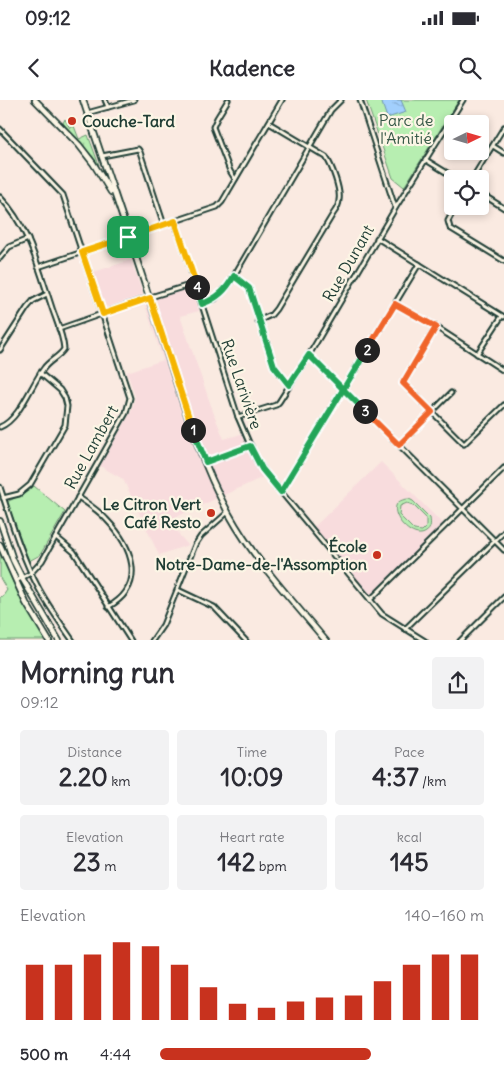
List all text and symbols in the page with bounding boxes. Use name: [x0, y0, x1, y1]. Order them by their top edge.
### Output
text: 09:12: [25, 6, 71, 30]
icon: back: [20, 54, 48, 82]
text: Kadence: [209, 54, 295, 82]
icon: search: [456, 54, 484, 82]
park label: Parc de l'Amitié: [379, 110, 433, 148]
place label: Couche-Tard: [82, 111, 175, 131]
marker: Couche-Tard: [66, 115, 78, 127]
north arrow: [444, 115, 489, 160]
map controls: [444, 115, 489, 215]
button: locate: [444, 170, 489, 215]
pin: [107, 216, 149, 258]
street label: Rue Dunant: [318, 221, 378, 305]
icon: arrive: [114, 223, 142, 251]
pin: 4: [184, 274, 210, 300]
text: 4: [193, 278, 202, 296]
street label: Rue Larivière: [217, 336, 267, 432]
pin: 2: [354, 338, 380, 362]
text: 2: [364, 341, 371, 359]
pin: 3: [352, 398, 378, 424]
street label: Rue Lambert: [60, 401, 123, 492]
text: 3: [362, 402, 369, 420]
pin: 1: [180, 418, 206, 442]
text: 1: [191, 421, 196, 439]
place label: Le Citron Vert Café Resto: [102, 494, 202, 532]
marker: Le Citron Vert Café Resto: [205, 507, 217, 519]
place label: École Notre-Dame-de-l'Assomption: [155, 536, 367, 575]
marker: École Notre-Dame-de-l'Assomption: [371, 549, 383, 561]
text: Morning run: [20, 655, 175, 691]
button: share: [432, 657, 484, 709]
text: 09:12: [20, 692, 58, 712]
text: Distance: [67, 743, 122, 761]
text: Time: [237, 743, 267, 761]
text: Pace: [394, 743, 425, 761]
text: 2.20: [59, 761, 108, 793]
text: 10:09: [221, 761, 283, 793]
text: 4:37: [372, 761, 419, 793]
text: km: [108, 772, 131, 790]
text: /km: [419, 772, 447, 790]
text: Elevation: [66, 828, 123, 846]
text: Heart rate: [220, 828, 284, 846]
text: kcal: [397, 828, 422, 846]
text: 23: [73, 846, 101, 878]
text: 142: [217, 846, 255, 878]
text: 145: [390, 846, 429, 878]
text: m: [101, 857, 116, 875]
text: bpm: [255, 857, 287, 875]
text: Elevation: [20, 905, 86, 925]
text: 140–160 m: [405, 905, 484, 925]
text: 500 m: [20, 1044, 68, 1064]
text: 4:44: [100, 1044, 131, 1064]

